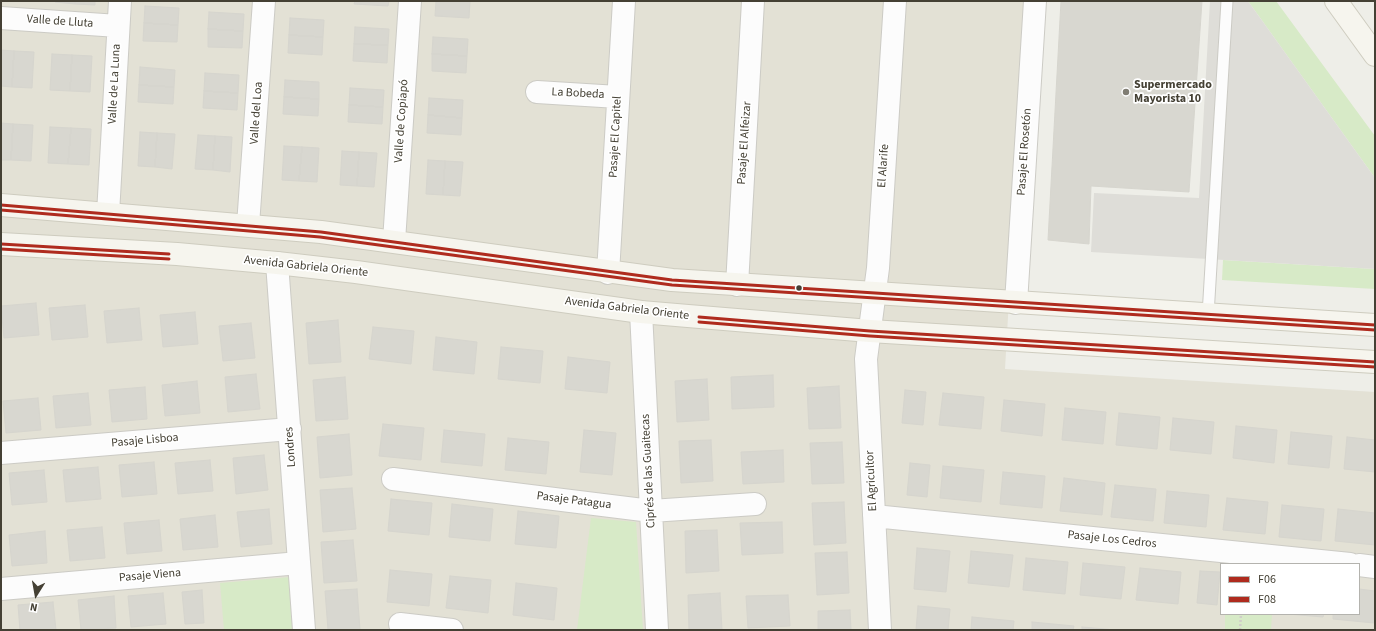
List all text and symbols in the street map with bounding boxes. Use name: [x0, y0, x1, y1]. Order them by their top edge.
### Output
street label: Valle de Lluta: [26, 12, 94, 32]
street label: Valle de La Luna: [106, 43, 124, 125]
place label: Supermercado Mayorista 10: [1134, 78, 1212, 106]
street label: Valle de Copiapó: [392, 79, 412, 163]
street label: Valle del Loa: [248, 81, 266, 145]
street label: La Bobeda: [551, 85, 605, 103]
marker: Supermercado Mayorista 10: [1121, 87, 1131, 97]
street label: Pasaje El Capitel: [607, 96, 625, 178]
street label: Pasaje El Alfeizar: [735, 101, 755, 185]
street label: Pasaje El Rosetón: [1015, 108, 1035, 196]
street label: El Alarife: [875, 144, 893, 188]
street label: Avenida Gabriela Oriente: [243, 253, 369, 281]
unlabelled marker: [794, 283, 804, 293]
street label: Avenida Gabriela Oriente: [564, 294, 690, 324]
street label: Ciprés de las Guaitecas: [639, 413, 659, 529]
street label: Londres: [282, 426, 300, 468]
street label: Pasaje Lisboa: [111, 431, 179, 451]
street label: El Agricultor: [863, 450, 881, 512]
street label: Pasaje Patagua: [536, 489, 612, 513]
street label: Pasaje Los Cedros: [1067, 528, 1157, 552]
legend: [1220, 563, 1360, 615]
street label: Pasaje Viena: [118, 566, 182, 586]
text: F06: [1258, 571, 1276, 588]
north arrow: [16, 575, 56, 615]
text: F08: [1258, 591, 1276, 608]
text: N: [29, 599, 39, 615]

